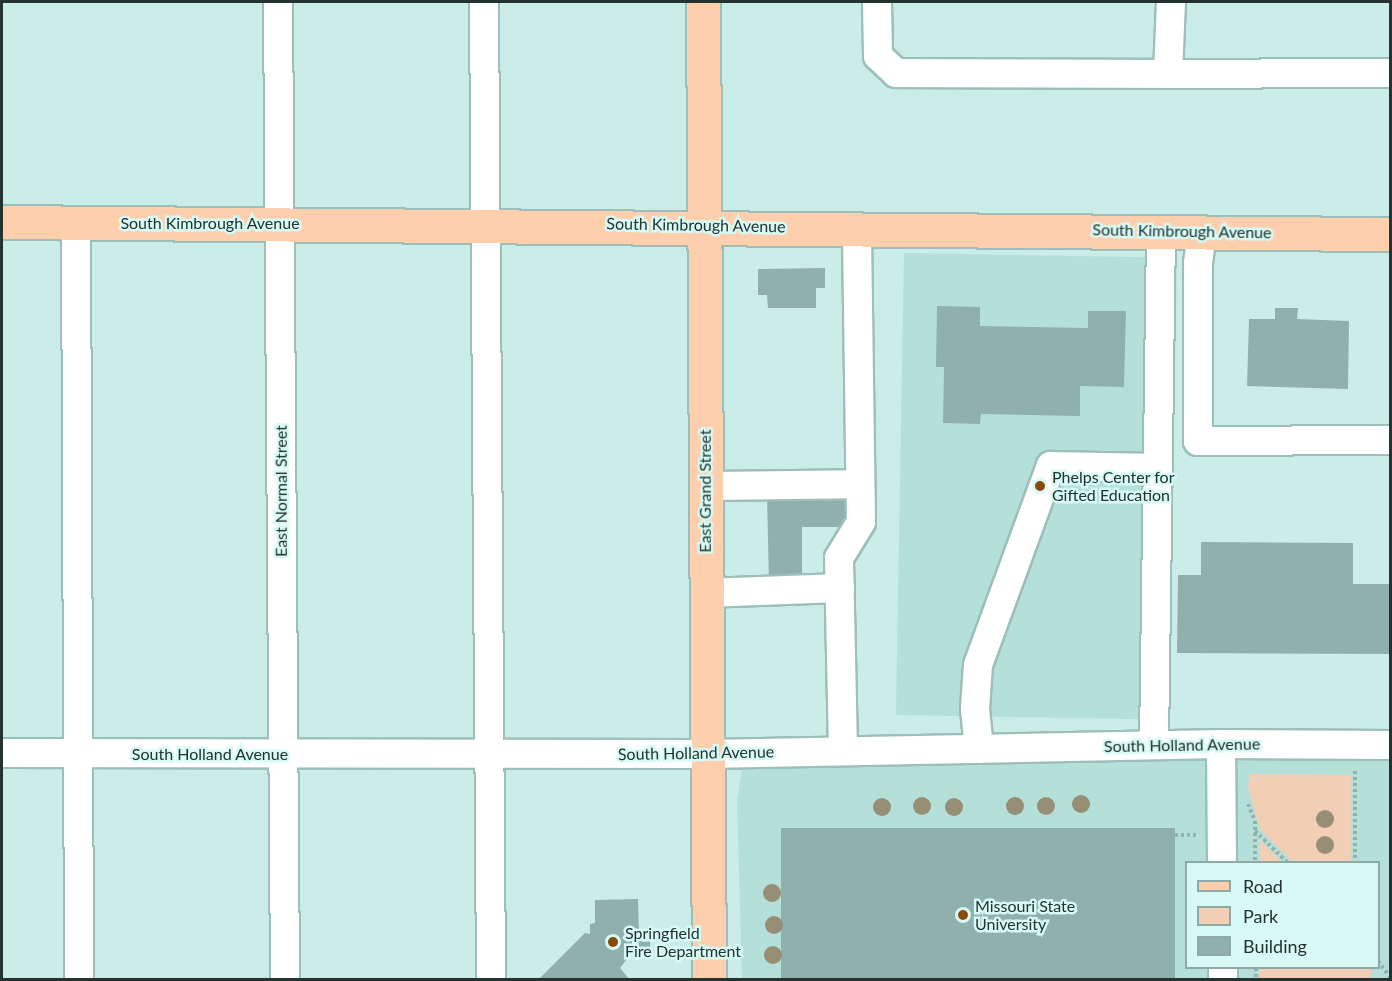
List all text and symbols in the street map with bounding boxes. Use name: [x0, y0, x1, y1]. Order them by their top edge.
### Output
street label: South Kimbrough Avenue: [120, 213, 300, 233]
street label: South Kimbrough Avenue: [606, 214, 786, 236]
street label: South Kimbrough Avenue: [1092, 220, 1272, 242]
street label: East Normal Street: [271, 425, 291, 557]
street label: East Grand Street: [695, 429, 715, 553]
place label: Phelps Center for Gifted Education: [1052, 467, 1175, 505]
marker: Phelps Center for Gifted Education: [1033, 479, 1047, 493]
street label: South Holland Avenue: [1103, 734, 1261, 756]
street label: South Holland Avenue: [617, 742, 775, 764]
street label: South Holland Avenue: [132, 744, 288, 764]
legend: [1185, 861, 1380, 969]
text: Road: [1243, 875, 1283, 897]
place label: Missouri State University: [975, 896, 1075, 934]
text: Park: [1243, 905, 1278, 927]
marker: Missouri State University: [956, 908, 970, 922]
place label: Springfield Fire Department: [625, 923, 741, 961]
marker: Springfield Fire Department: [606, 935, 620, 949]
text: Building: [1243, 935, 1307, 957]

